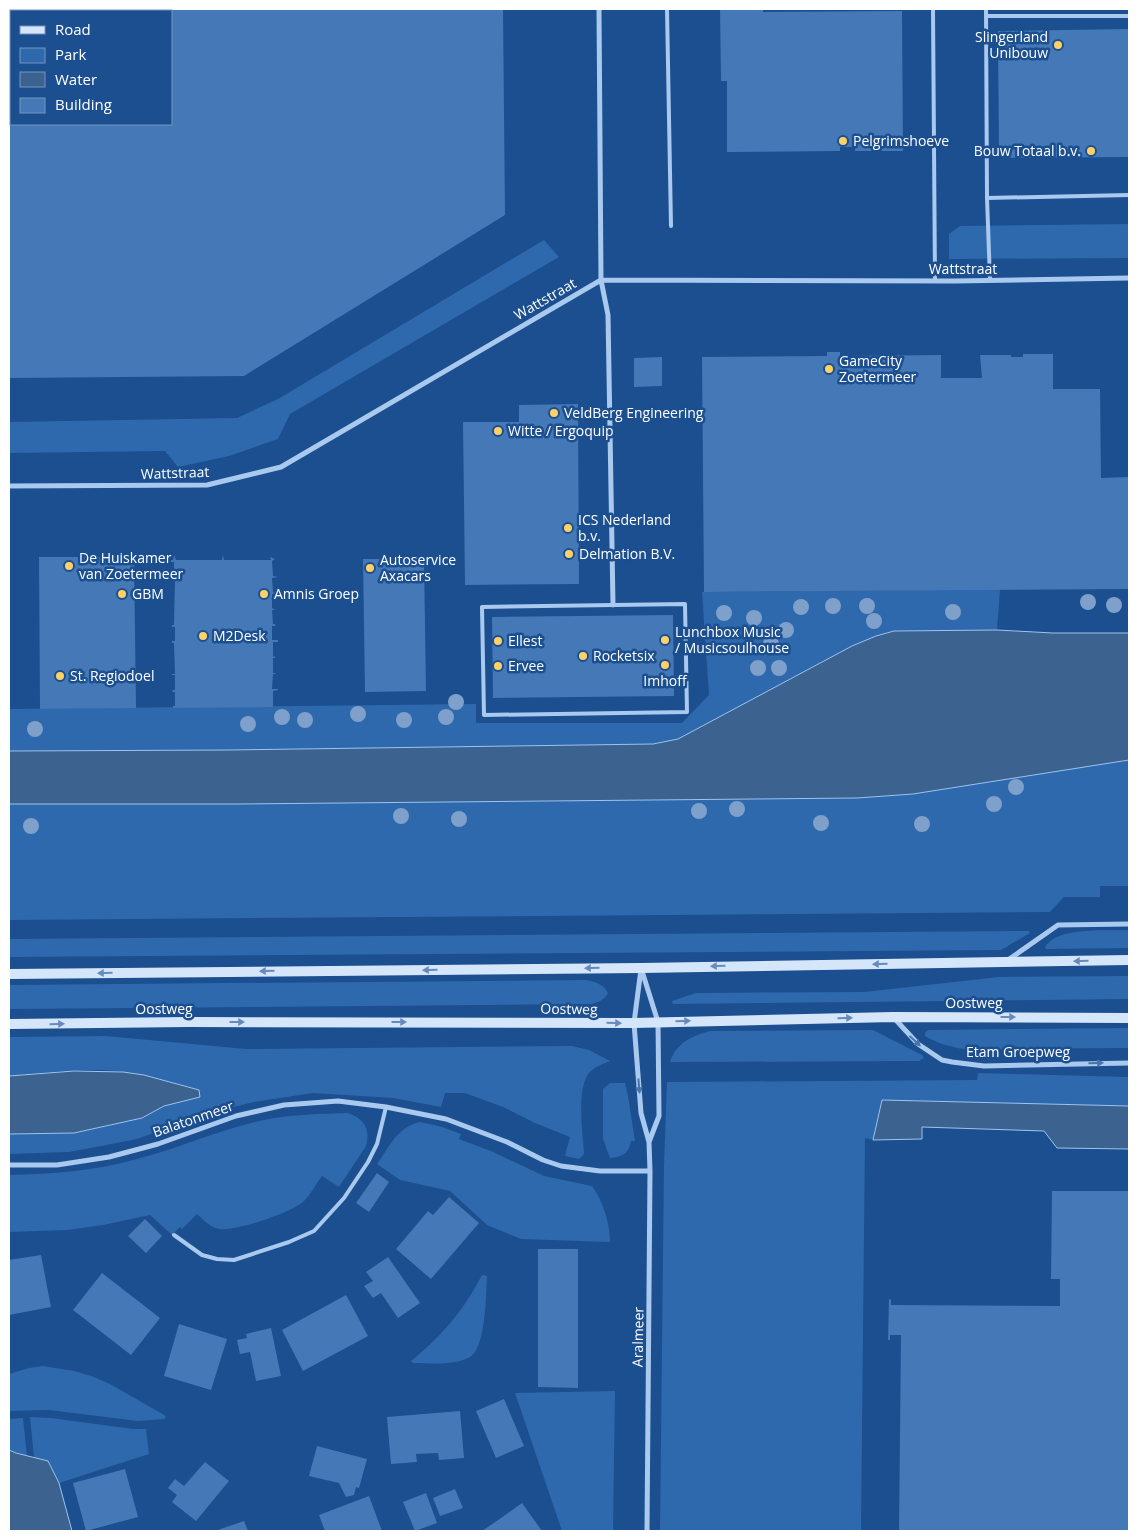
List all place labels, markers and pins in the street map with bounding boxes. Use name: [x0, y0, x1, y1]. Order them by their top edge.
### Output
place label: Slingerland Unibouw: [975, 27, 1048, 62]
marker: Slingerland Unibouw: [1052, 39, 1064, 51]
place label: Pelgrimshoeve: [853, 131, 949, 150]
marker: Pelgrimshoeve: [837, 135, 849, 147]
place label: Bouw Totaal b.v.: [974, 141, 1081, 160]
marker: Bouw Totaal b.v.: [1085, 145, 1097, 157]
place label: GameCity Zoetermeer: [839, 351, 917, 386]
marker: GameCity Zoetermeer: [823, 363, 835, 375]
place label: VeldBerg Engineering: [564, 403, 704, 422]
marker: VeldBerg Engineering: [548, 407, 560, 419]
place label: Witte / Ergoquip: [508, 421, 614, 440]
marker: Witte / Ergoquip: [492, 425, 504, 437]
place label: ICS Nederland b.v.: [578, 510, 671, 545]
marker: ICS Nederland b.v.: [562, 522, 574, 534]
place label: Delmation B.V.: [579, 544, 675, 563]
place label: De Huiskamer van Zoetermeer: [79, 548, 184, 583]
marker: Delmation B.V.: [563, 548, 575, 560]
place label: Autoservice Axacars: [380, 550, 456, 585]
marker: De Huiskamer van Zoetermeer: [63, 560, 75, 572]
marker: Autoservice Axacars: [364, 562, 376, 574]
place label: GBM: [132, 584, 164, 603]
place label: Amnis Groep: [274, 584, 359, 603]
marker: GBM: [116, 588, 128, 600]
marker: Amnis Groep: [258, 588, 270, 600]
place label: Lunchbox Music / Musicsoulhouse: [675, 622, 789, 657]
place label: M2Desk: [213, 626, 266, 645]
marker: M2Desk: [197, 630, 209, 642]
place label: Ellest: [508, 631, 542, 650]
marker: Lunchbox Music / Musicsoulhouse: [659, 634, 671, 646]
marker: Ellest: [492, 635, 504, 647]
place label: Rocketsix: [593, 646, 655, 665]
marker: Rocketsix: [577, 650, 589, 662]
place label: Ervee: [508, 656, 544, 675]
marker: Imhoff: [659, 659, 671, 671]
marker: Ervee: [492, 660, 504, 672]
place label: St. Regiodoel: [70, 666, 154, 685]
marker: St. Regiodoel: [54, 670, 66, 682]
place label: Imhoff: [643, 671, 688, 690]

